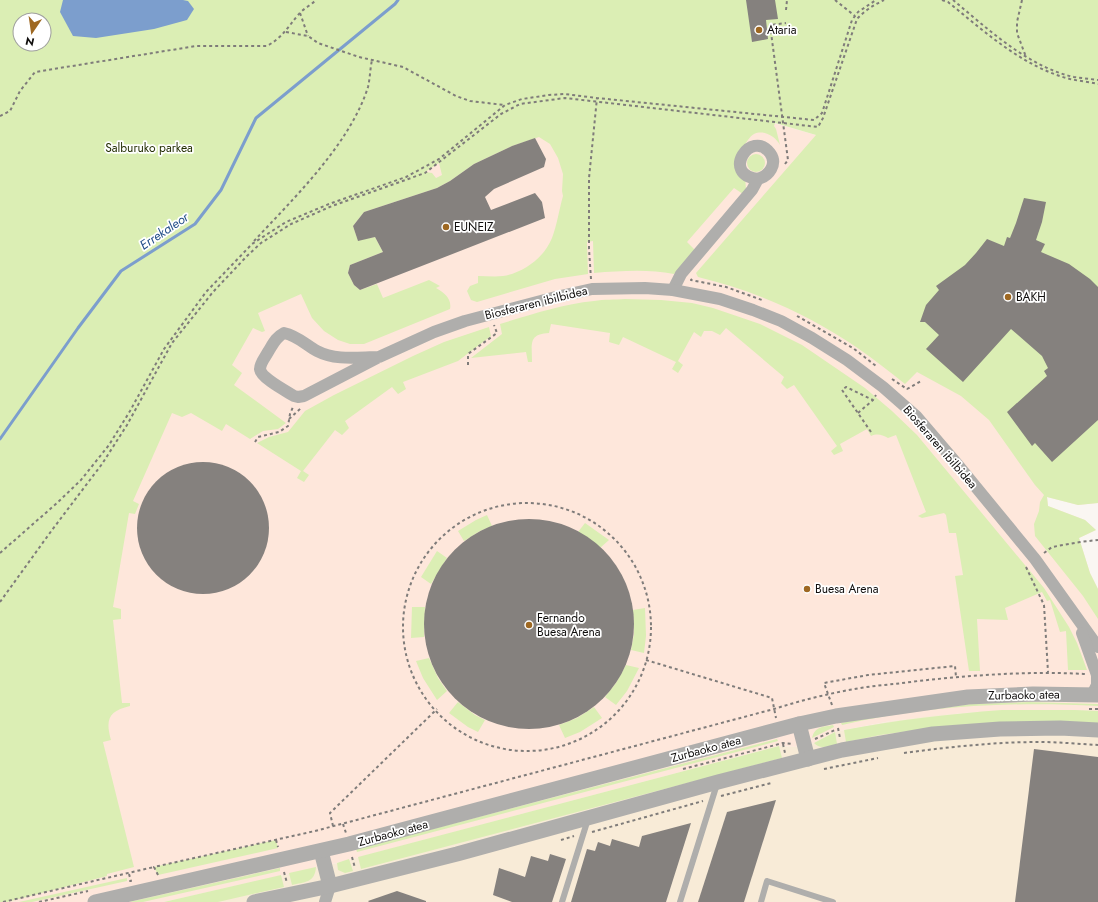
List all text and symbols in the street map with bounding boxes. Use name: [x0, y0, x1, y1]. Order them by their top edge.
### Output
north arrow: [12, 12, 52, 52]
place label: Ataria: [767, 21, 797, 39]
marker: Ataria: [754, 25, 764, 35]
text: N: [24, 33, 36, 51]
park label: Salburuko parkea: [105, 139, 193, 157]
water label: Errekaleor: [136, 207, 193, 254]
place label: EUNEIZ: [454, 218, 494, 236]
marker: EUNEIZ: [441, 222, 451, 232]
street label: Biosferaren ibilbidea: [483, 281, 589, 324]
place label: BAKH: [1016, 288, 1046, 306]
marker: BAKH: [1003, 292, 1013, 302]
street label: Biosferaren ibilbidea: [899, 401, 981, 493]
place label: Buesa Arena: [815, 580, 879, 598]
marker: Buesa Arena: [802, 584, 812, 594]
place label: Fernando Buesa Arena: [537, 609, 601, 641]
marker: Fernando Buesa Arena: [524, 620, 534, 630]
street label: Zurbaoko atea: [988, 685, 1060, 705]
street label: Zurbaoko atea: [669, 731, 743, 767]
street label: Zurbaoko atea: [356, 815, 430, 851]

